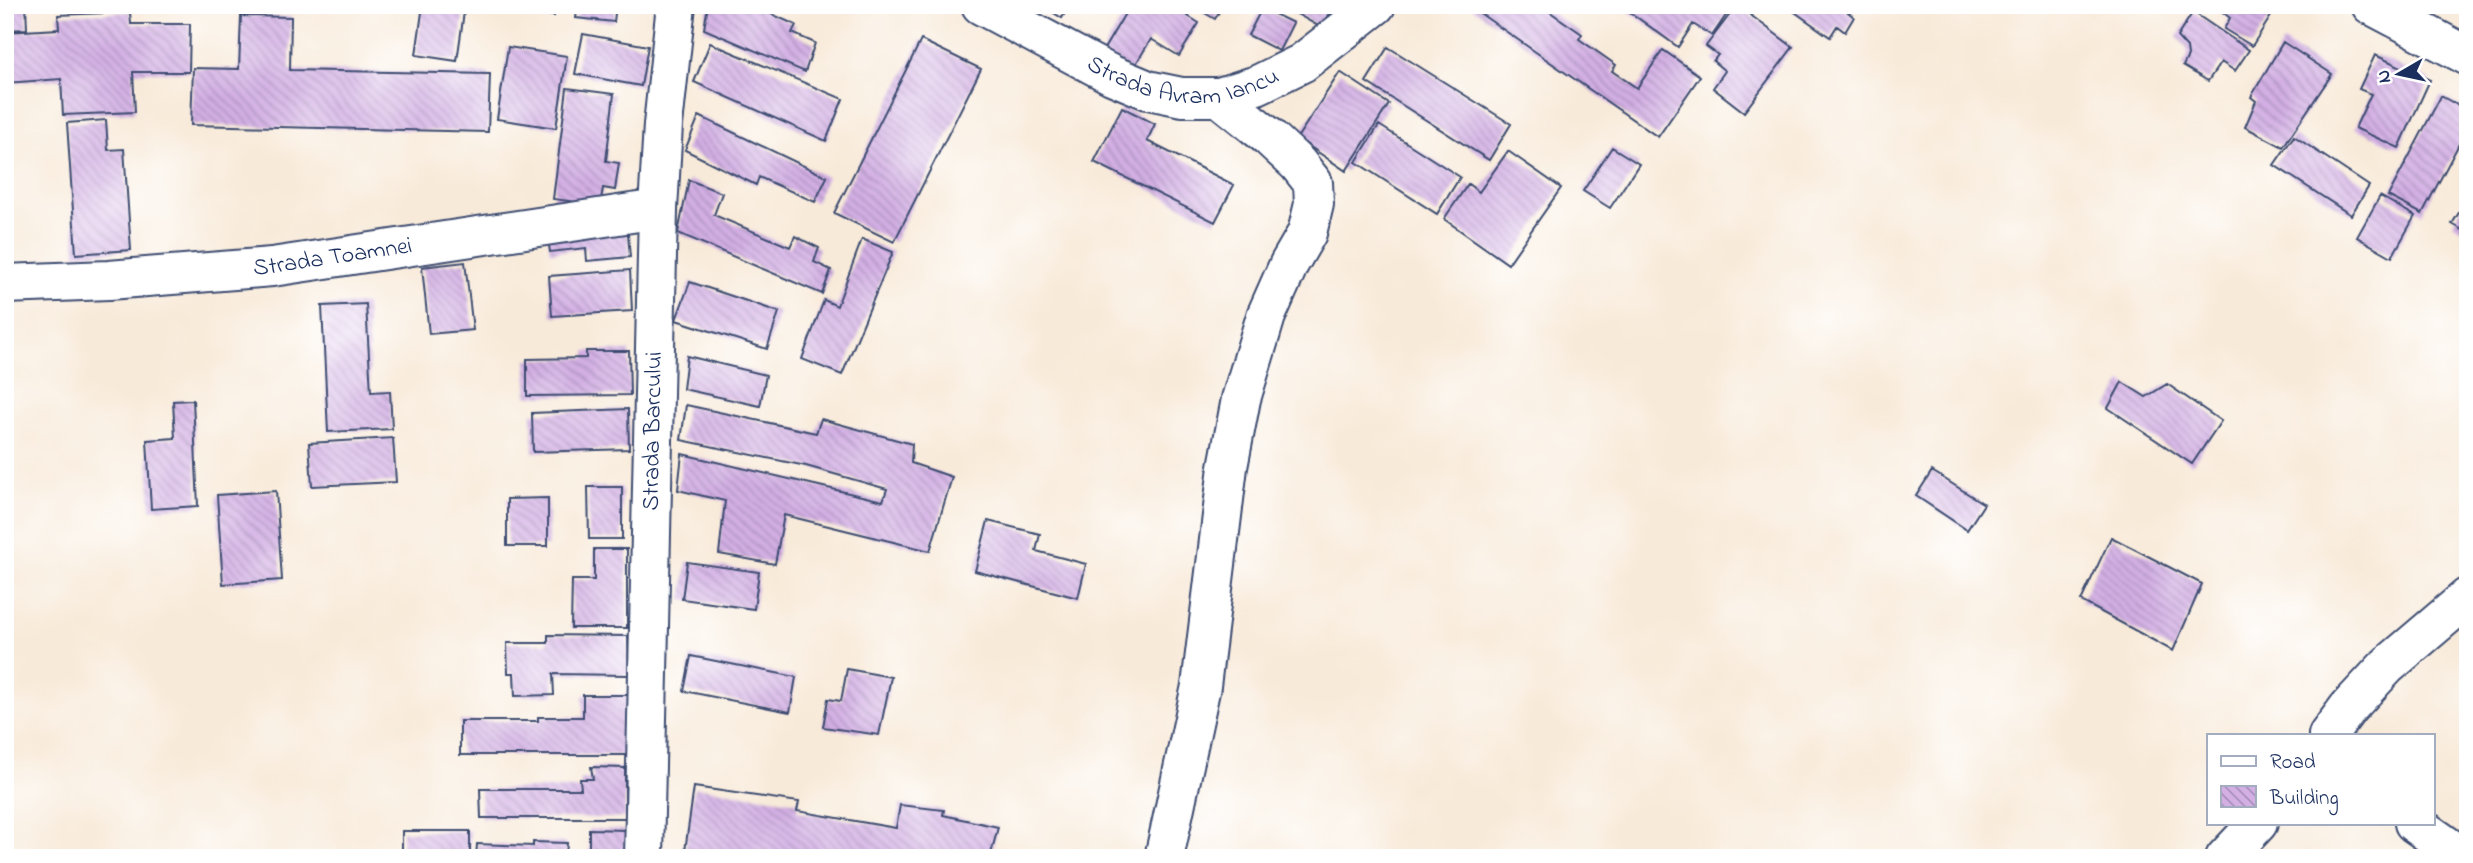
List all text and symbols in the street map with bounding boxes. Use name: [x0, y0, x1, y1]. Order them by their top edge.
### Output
north arrow: [2364, 38, 2434, 108]
street label: Strada Avram Iancu: [1080, 47, 1285, 114]
text: N: [2370, 68, 2399, 85]
street label: Strada Toamnei: [252, 229, 415, 286]
street label: Strada Barcului: [634, 351, 672, 511]
legend: [2207, 734, 2434, 824]
text: Road: [2270, 748, 2316, 778]
text: Building: [2269, 784, 2339, 816]

